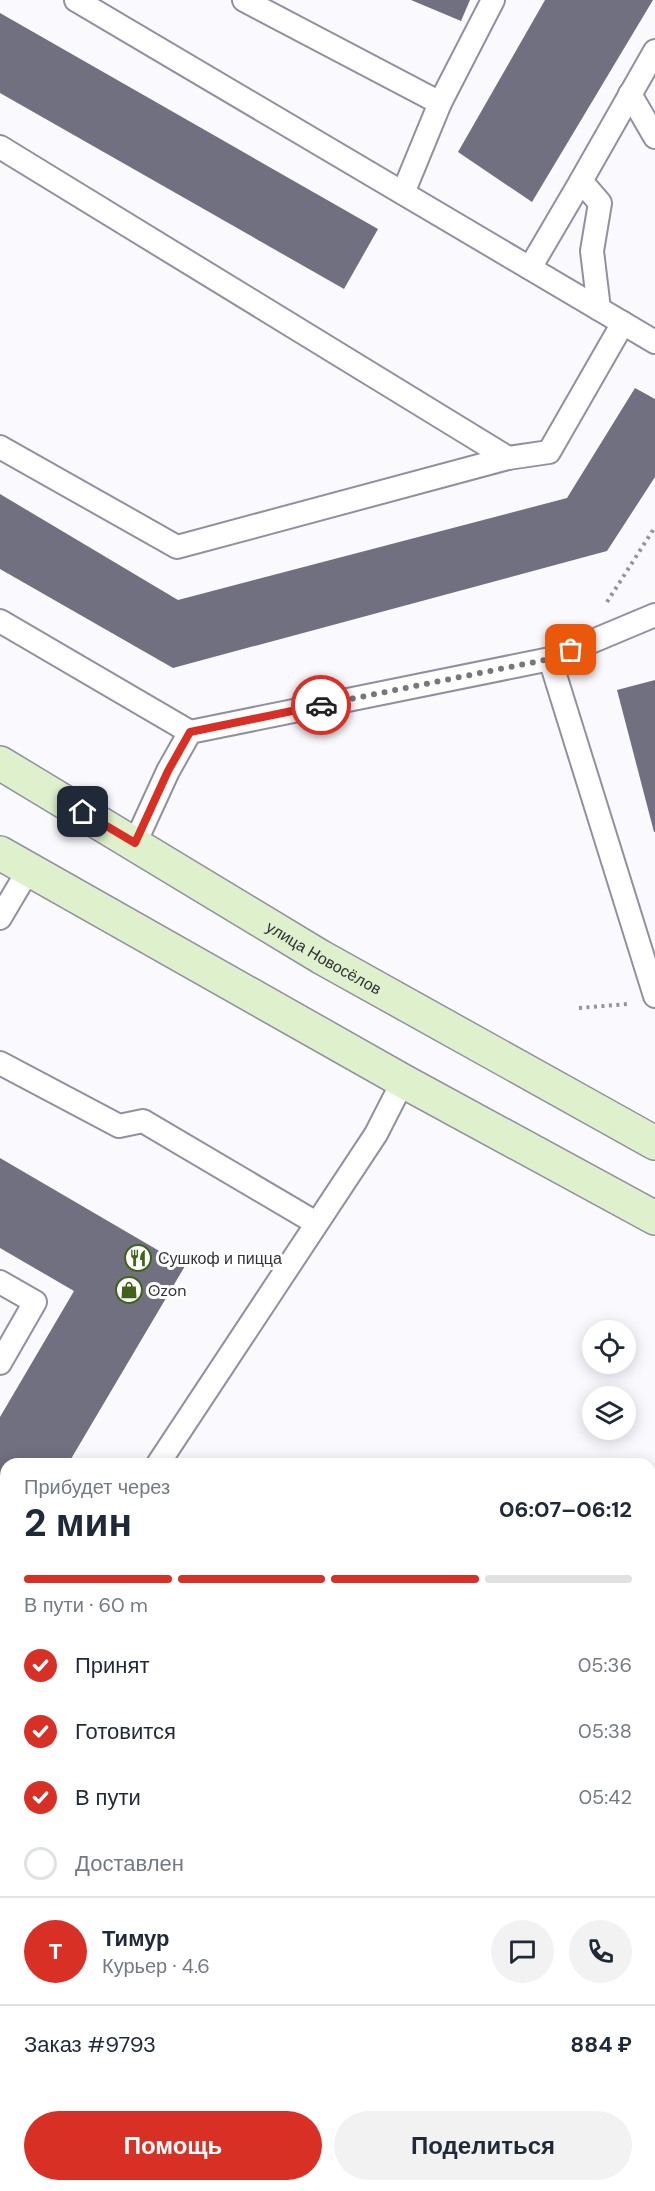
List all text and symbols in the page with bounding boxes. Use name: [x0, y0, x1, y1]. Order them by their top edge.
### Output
pin: [545, 624, 596, 675]
icon: bag: [554, 633, 587, 666]
courier: [291, 675, 351, 735]
icon: car: [305, 689, 338, 722]
pin: [57, 786, 108, 837]
icon: home: [66, 795, 99, 828]
street label: улица Новосёлов: [263, 916, 385, 999]
restaurant icon: Сушкоф и пицца: [123, 1243, 153, 1273]
place label: Сушкоф и пицца: [158, 1248, 282, 1269]
shop icon: Ozon: [114, 1275, 144, 1305]
place label: Ozon: [148, 1280, 186, 1301]
map controls: [582, 1320, 636, 1440]
button: locate: [582, 1320, 636, 1374]
button: layers: [582, 1386, 636, 1440]
text: Прибудет через: [24, 1474, 170, 1500]
text: 06:07–06:12: [499, 1495, 632, 1524]
text: 2 мин: [24, 1497, 132, 1548]
text: В пути · 60 m: [24, 1592, 148, 1618]
icon: check: [24, 1649, 57, 1682]
text: Принят: [75, 1651, 149, 1680]
text: 05:36: [578, 1652, 632, 1678]
icon: check: [24, 1715, 57, 1748]
text: Готовится: [75, 1717, 176, 1746]
text: 05:38: [578, 1718, 632, 1744]
icon: check: [24, 1781, 57, 1814]
text: В пути: [75, 1783, 141, 1812]
text: 05:42: [578, 1784, 632, 1810]
text: Доставлен: [75, 1849, 184, 1878]
button: chat: [491, 1920, 554, 1983]
button: phone: [569, 1920, 632, 1983]
text: Тимур: [102, 1924, 170, 1953]
text: Т: [49, 1937, 62, 1966]
text: Курьер · 4.6: [102, 1953, 210, 1979]
text: Заказ #9793: [24, 2030, 156, 2059]
text: 884 ₽: [570, 2030, 632, 2059]
button: Помощь: [24, 2111, 322, 2180]
button: Поделиться: [334, 2111, 632, 2180]

